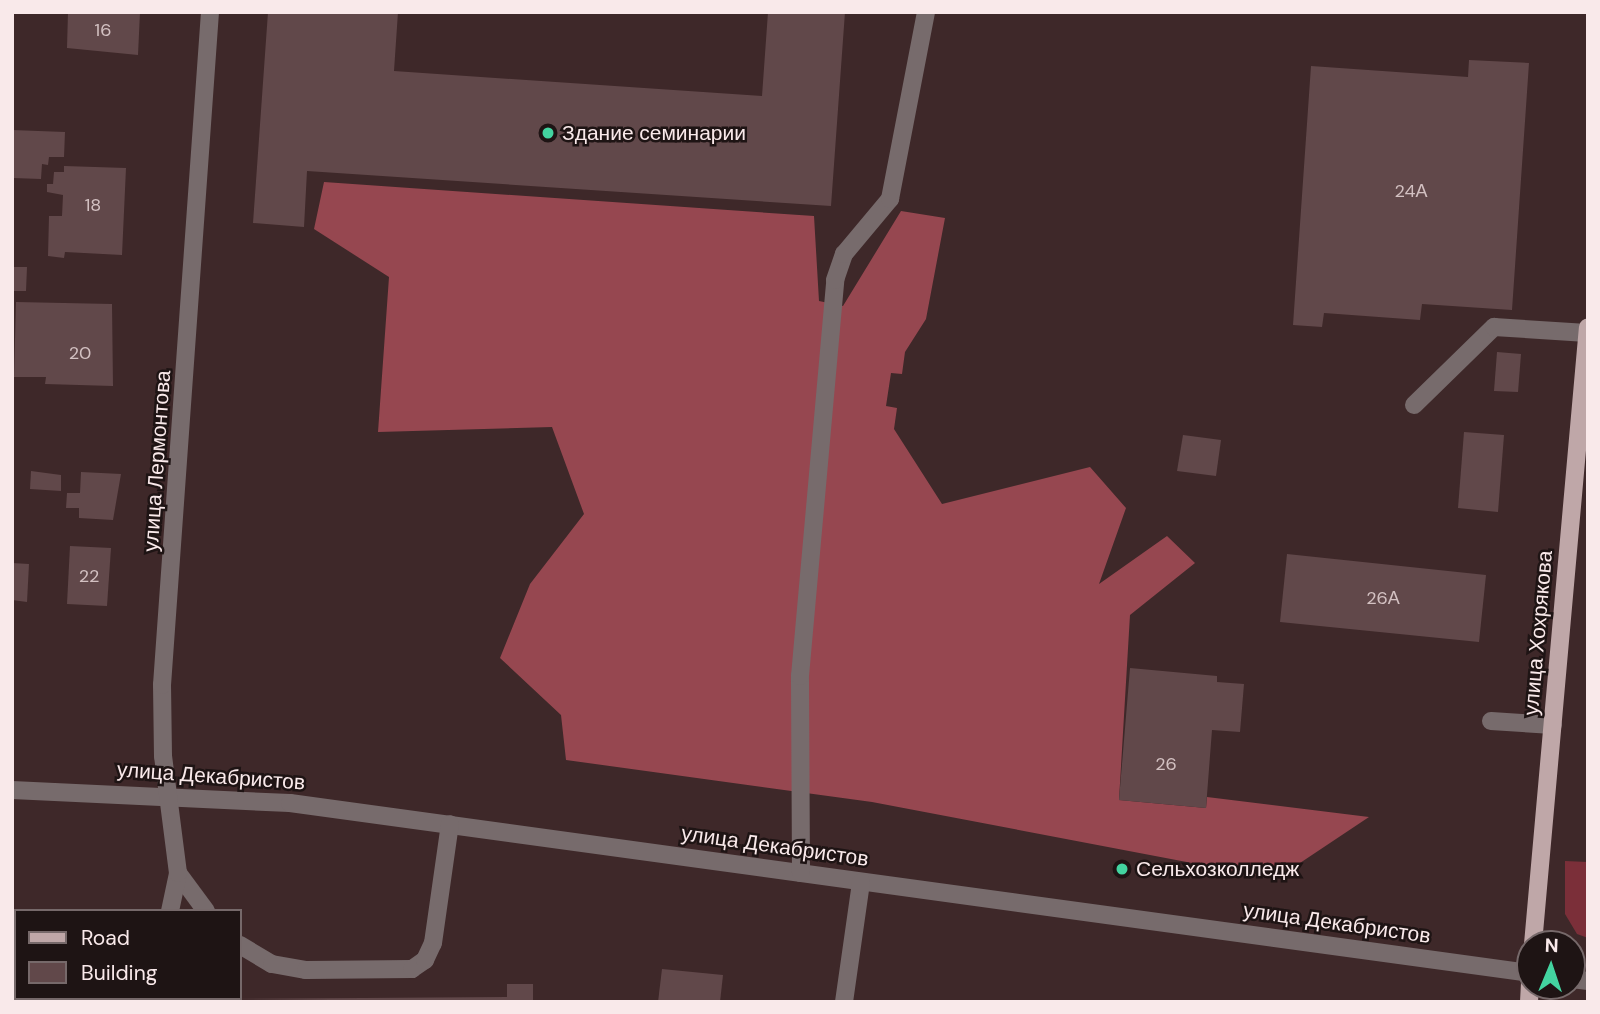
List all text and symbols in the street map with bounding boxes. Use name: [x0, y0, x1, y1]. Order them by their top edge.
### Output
house number: 16: [95, 19, 111, 41]
place label: Здание семинарии: [562, 120, 746, 146]
marker: Здание семинарии: [540, 125, 556, 141]
house number: 24А: [1395, 180, 1427, 202]
house number: 18: [85, 194, 101, 216]
house number: 20: [69, 342, 91, 364]
street label: улица Лермонтова: [138, 369, 176, 553]
street label: улица Хохрякова: [1518, 549, 1558, 717]
house number: 22: [79, 565, 99, 587]
house number: 26А: [1366, 587, 1400, 609]
house number: 26: [1155, 753, 1177, 775]
street label: улица Декабристов: [116, 757, 306, 795]
street label: улица Декабристов: [680, 820, 870, 872]
place label: Сельхозколледж: [1136, 856, 1299, 882]
marker: Сельхозколледж: [1114, 861, 1130, 877]
street label: улица Декабристов: [1242, 897, 1432, 949]
legend: [14, 909, 242, 1000]
text: Road: [81, 924, 130, 952]
north arrow: [1516, 930, 1586, 1000]
text: N: [1544, 933, 1559, 958]
text: Building: [81, 959, 157, 987]

